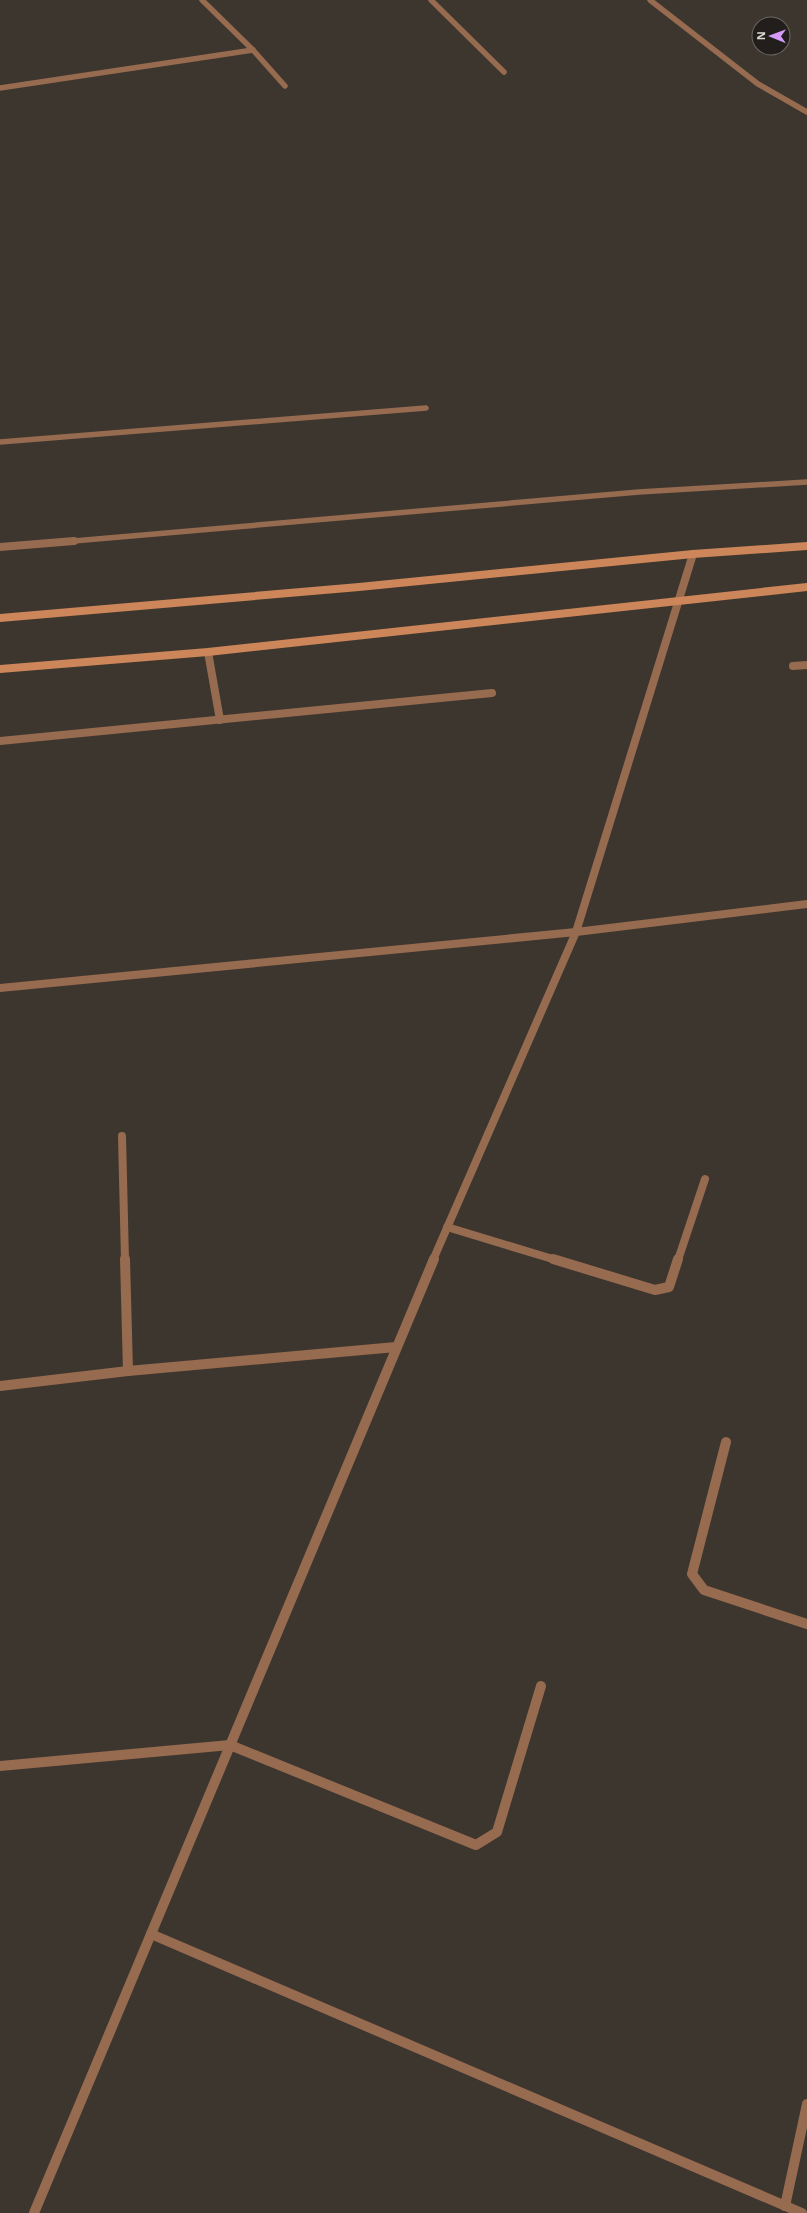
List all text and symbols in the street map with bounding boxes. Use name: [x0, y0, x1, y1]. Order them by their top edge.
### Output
north arrow: [751, 16, 791, 56]
text: N: [753, 31, 768, 40]

